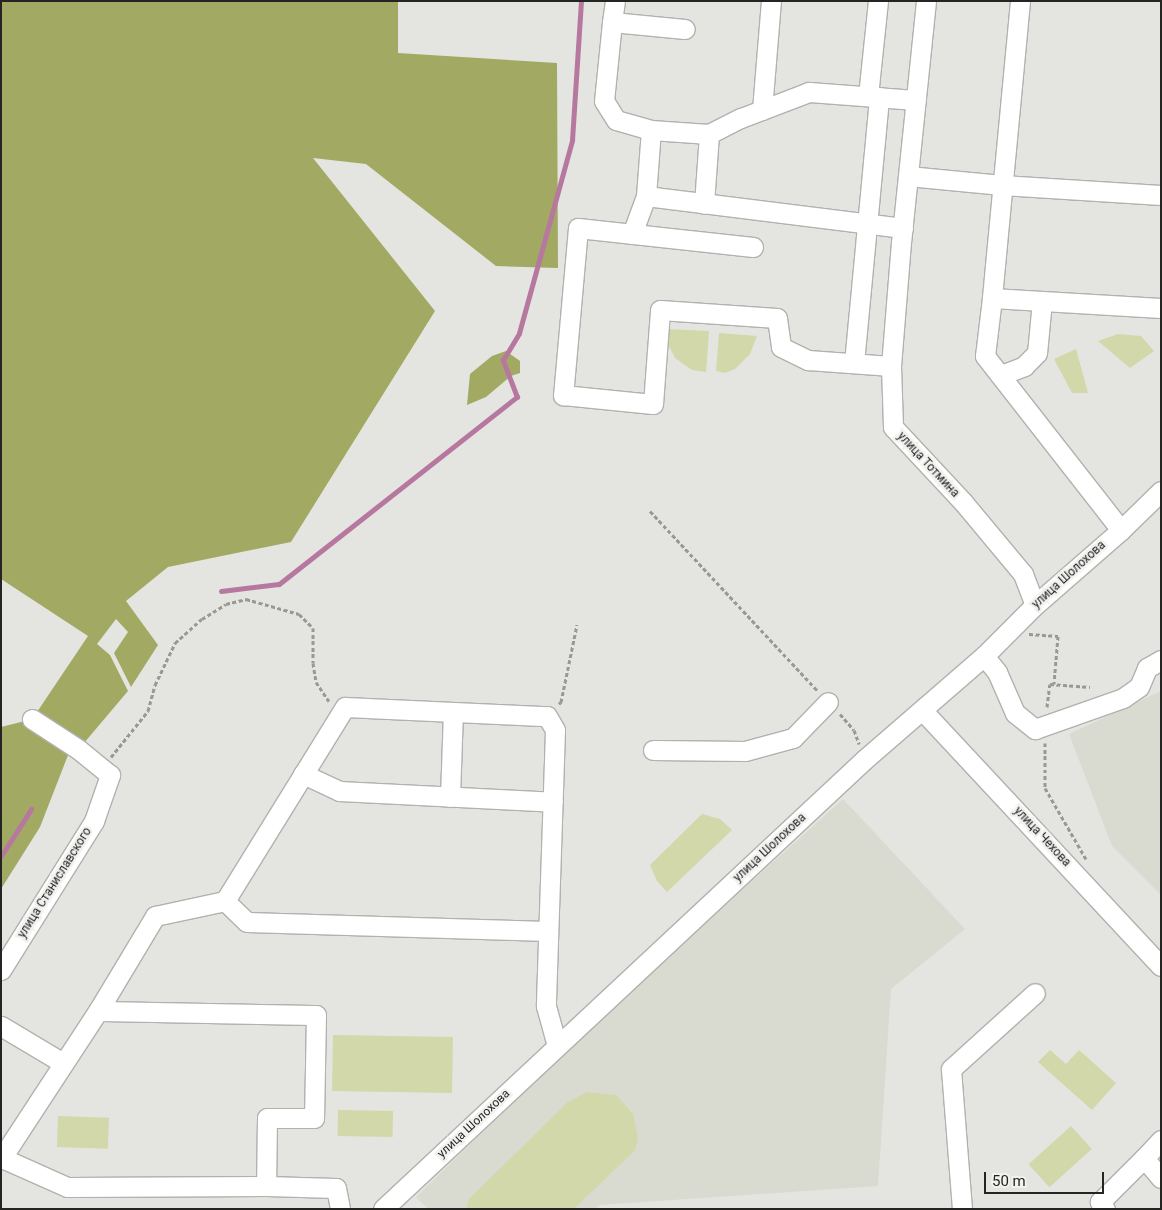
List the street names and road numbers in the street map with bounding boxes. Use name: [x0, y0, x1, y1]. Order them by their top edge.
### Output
street label: улица Тотмина: [894, 429, 962, 501]
street label: улица Шолохова: [1029, 538, 1109, 612]
street label: улица Чехова: [1011, 804, 1073, 870]
street label: улица Шолохова: [731, 811, 809, 885]
street label: улица Станиславского: [15, 825, 95, 941]
street label: улица Шолохова: [435, 1087, 513, 1161]

